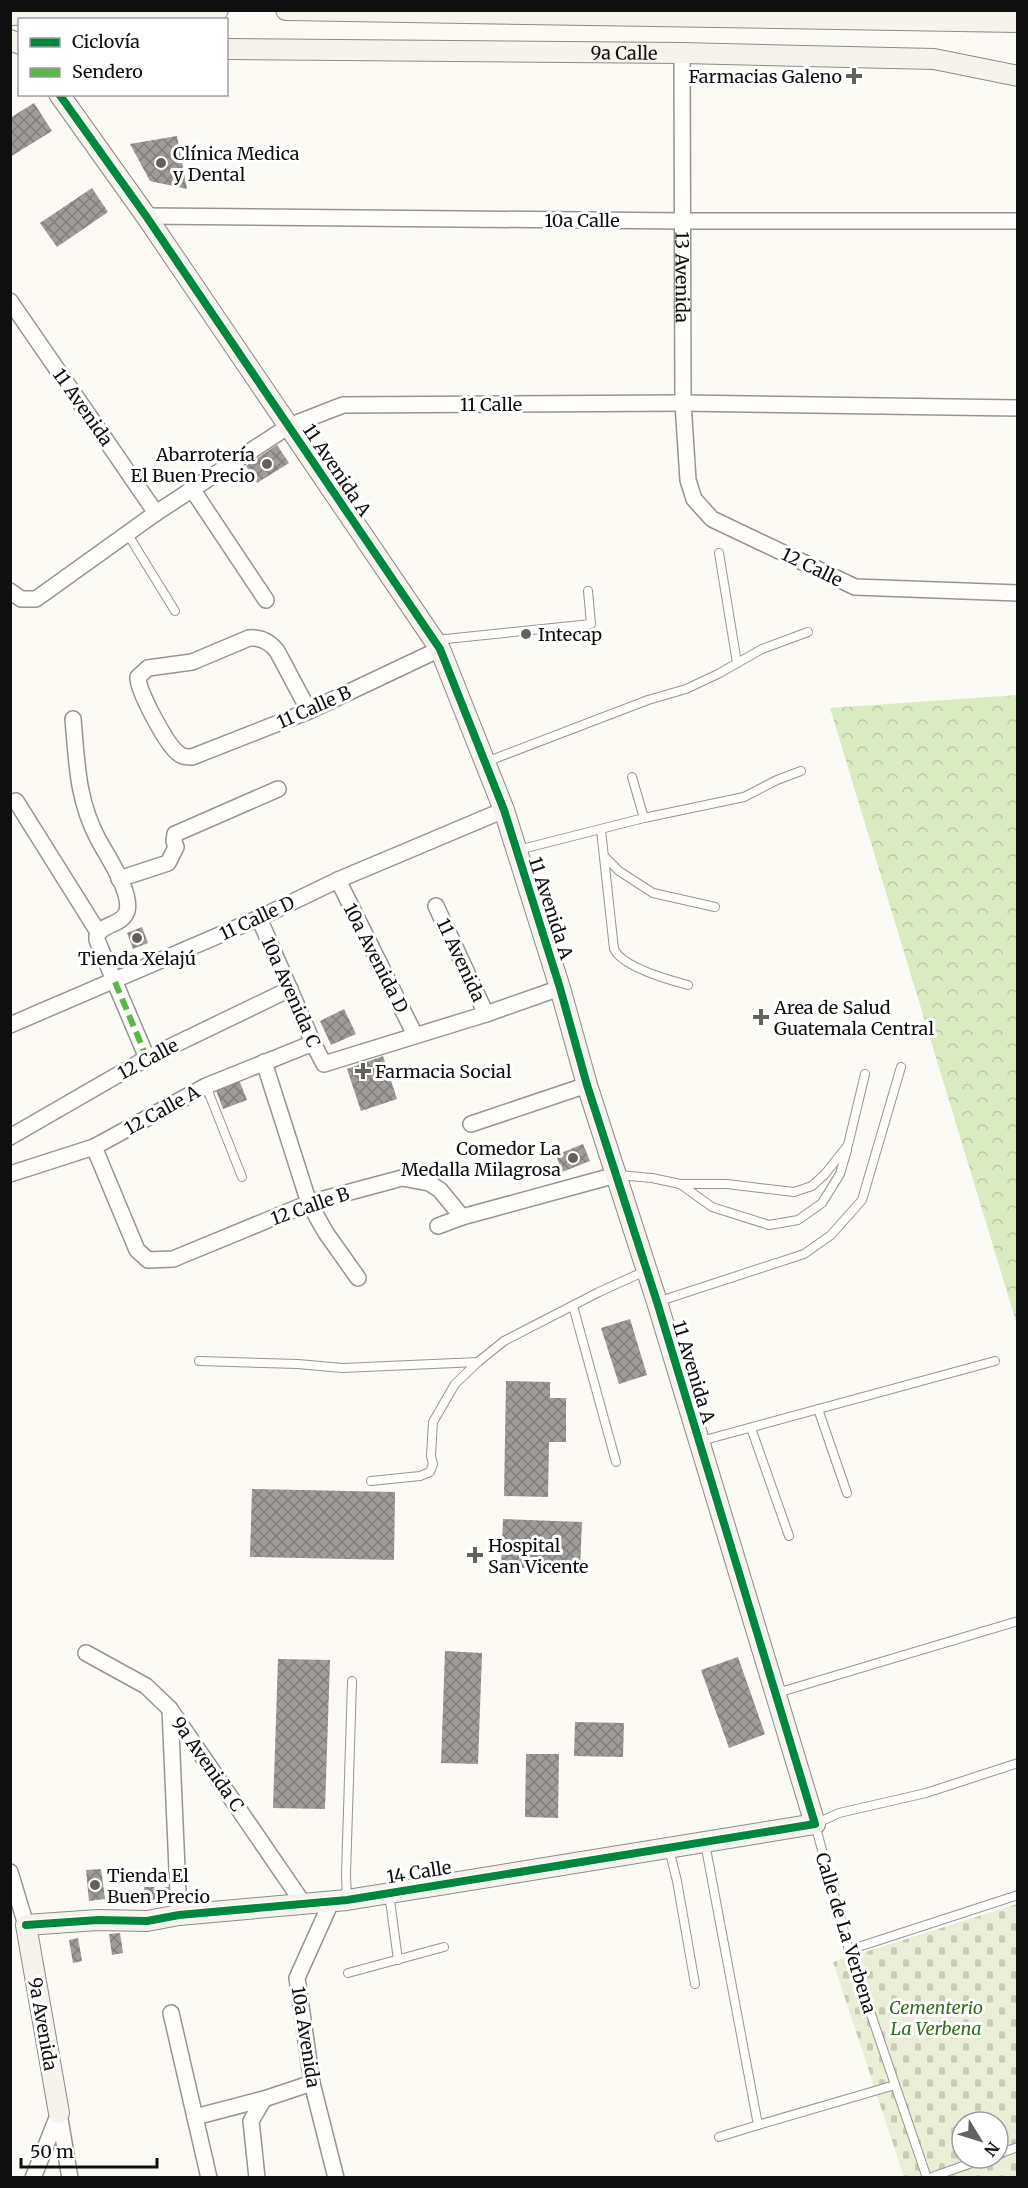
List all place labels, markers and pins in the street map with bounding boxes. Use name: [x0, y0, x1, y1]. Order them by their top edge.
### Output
place label: Farmacias Galeno: [689, 65, 842, 88]
marker: Farmacias Galeno: [847, 69, 861, 83]
place label: Clínica Medica y Dental: [173, 142, 300, 186]
marker: Clínica Medica y Dental: [154, 156, 168, 170]
place label: Abarrotería El Buen Precio: [131, 443, 255, 487]
marker: Abarrotería El Buen Precio: [260, 457, 274, 471]
place label: Intecap: [538, 623, 602, 646]
marker: Intecap: [519, 627, 533, 641]
marker: Tienda Xelajú: [130, 931, 144, 945]
place label: Tienda Xelajú: [78, 947, 196, 970]
place label: Area de Salud Guatemala Central: [773, 996, 934, 1040]
marker: Area de Salud Guatemala Central: [752, 1008, 770, 1026]
place label: Farmacia Social: [375, 1060, 512, 1083]
marker: Farmacia Social: [356, 1064, 370, 1078]
place label: Comedor La Medalla Milagrosa: [401, 1137, 561, 1181]
marker: Comedor La Medalla Milagrosa: [566, 1151, 580, 1165]
place label: Hospital San Vicente: [488, 1534, 589, 1578]
marker: Hospital San Vicente: [466, 1546, 484, 1564]
place label: Tienda El Buen Precio: [107, 1864, 210, 1908]
marker: Tienda El Buen Precio: [88, 1878, 102, 1892]

